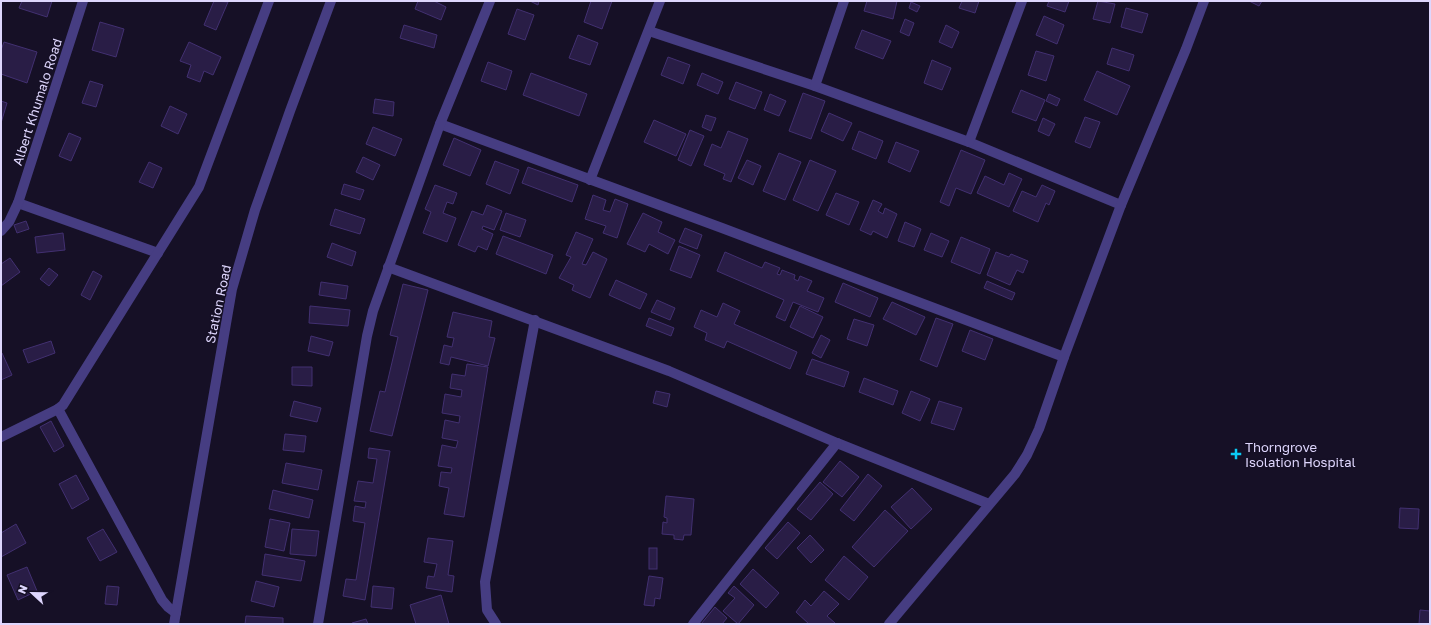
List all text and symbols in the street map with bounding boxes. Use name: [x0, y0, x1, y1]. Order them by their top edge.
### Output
street label: Albert Khumalo Road: [9, 36, 65, 168]
street label: Station Road: [202, 263, 234, 345]
place label: Thorngrove Isolation Hospital: [1245, 439, 1356, 470]
marker: Thorngrove Isolation Hospital: [1230, 448, 1242, 460]
north arrow: [12, 573, 52, 613]
text: N: [15, 583, 30, 595]

